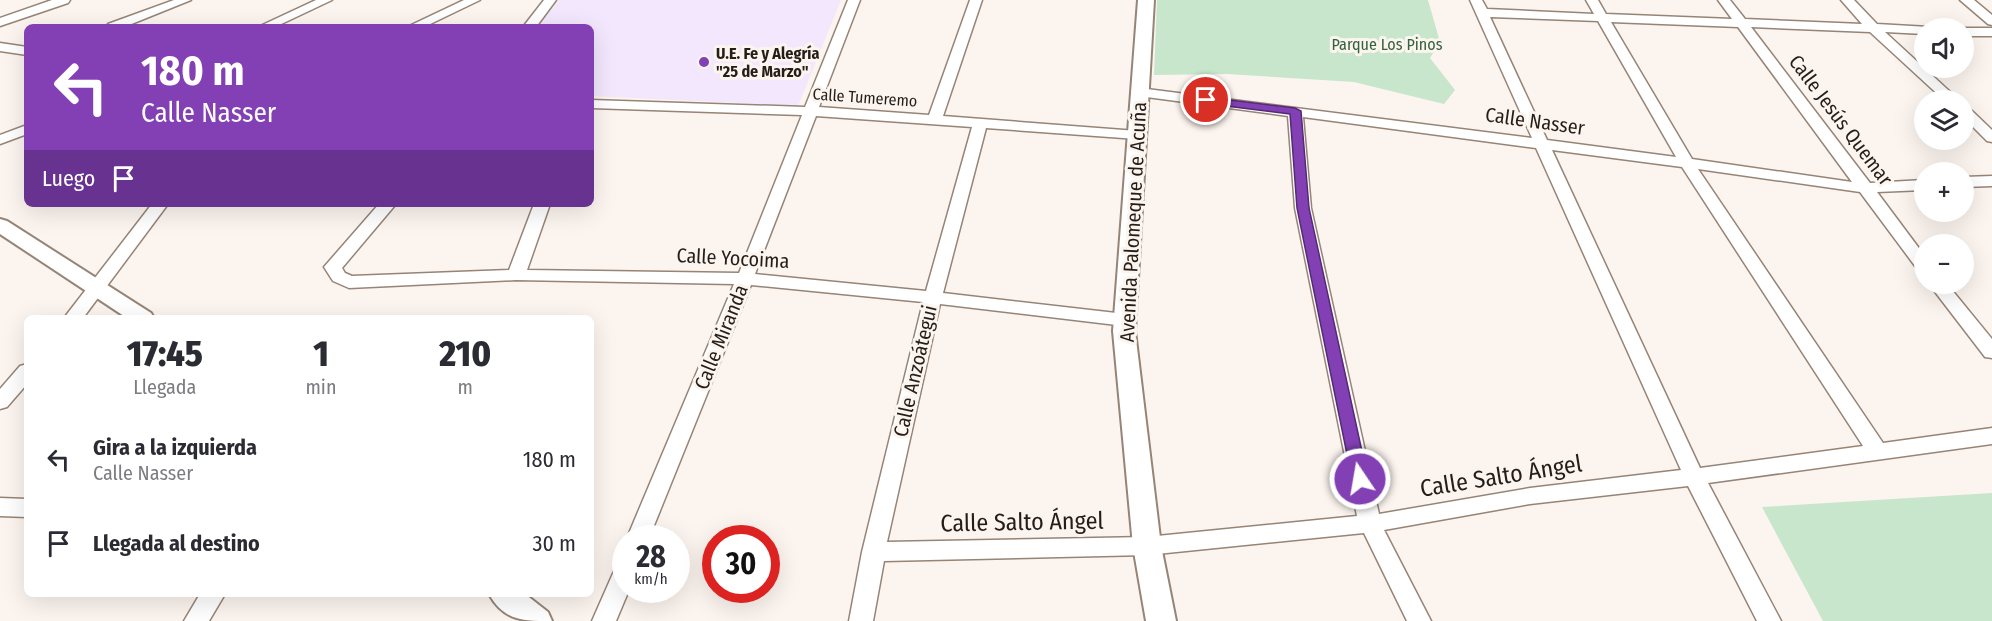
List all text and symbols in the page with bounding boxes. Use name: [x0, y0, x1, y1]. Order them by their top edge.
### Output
map controls: [1914, 18, 1974, 294]
button: sound: [1914, 18, 1974, 78]
park label: Parque Los Pinos: [1332, 35, 1443, 54]
place label: U.E. Fe y Alegría "25 de Marzo": [716, 44, 819, 81]
text: 180 m: [141, 46, 245, 96]
icon: left: [42, 48, 120, 126]
street label: Calle Jesús Quemar: [1784, 50, 1898, 190]
marker: U.E. Fe y Alegría "25 de Marzo": [697, 55, 711, 69]
pin: [1180, 74, 1231, 125]
icon: arrive: [1189, 83, 1222, 116]
street label: Calle Tumeremo: [812, 84, 918, 111]
button: layers: [1914, 90, 1974, 150]
text: Calle Nasser: [141, 97, 276, 129]
street label: Avenida Palomeque de Acuña: [1115, 101, 1151, 343]
street label: Calle Nasser: [1484, 102, 1586, 140]
icon: arrive: [107, 162, 140, 195]
button: +: [1914, 162, 1974, 222]
text: Luego: [42, 165, 95, 192]
button: −: [1914, 234, 1974, 294]
street label: Calle Yocoima: [676, 243, 790, 273]
street label: Calle Miranda: [689, 281, 753, 393]
street label: Calle Anzoátegui: [888, 303, 942, 439]
text: 17:45: [127, 332, 203, 376]
text: 1: [313, 332, 329, 376]
text: 210: [439, 332, 491, 376]
text: Llegada: [133, 375, 196, 399]
text: min: [305, 375, 336, 399]
text: m: [458, 375, 473, 399]
text: Gira a la izquierda: [93, 434, 257, 461]
icon: left: [42, 443, 75, 476]
text: 180 m: [523, 446, 576, 473]
position arrow: [1328, 447, 1392, 511]
street label: Calle Salto Ángel: [1418, 448, 1584, 503]
text: Calle Nasser: [93, 461, 193, 485]
street label: Calle Salto Ángel: [940, 506, 1104, 537]
speed limit sign: 30: [702, 525, 780, 603]
icon: arrive: [42, 527, 75, 560]
text: Llegada al destino: [93, 530, 260, 557]
text: 30 m: [533, 530, 576, 557]
text: 28: [636, 539, 666, 575]
text: km/h: [634, 570, 668, 588]

